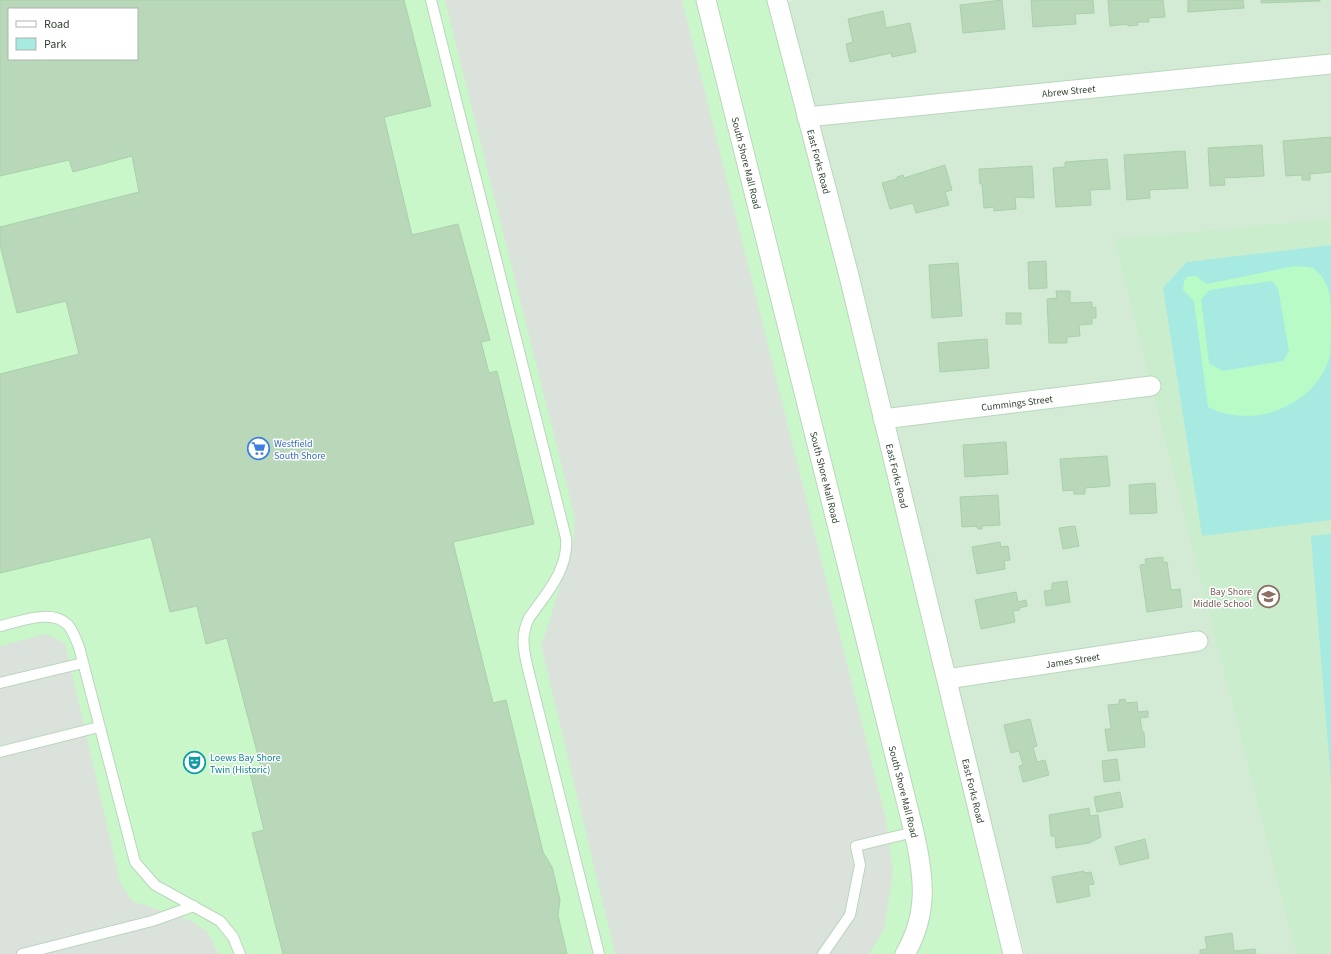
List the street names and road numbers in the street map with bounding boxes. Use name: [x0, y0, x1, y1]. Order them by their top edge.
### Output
street label: Abrew Street: [1041, 82, 1097, 101]
street label: South Shore Mall Road: [728, 116, 764, 211]
street label: East Forks Road: [803, 128, 833, 196]
street label: Cummings Street: [981, 392, 1054, 415]
street label: South Shore Mall Road: [806, 430, 843, 525]
street label: East Forks Road: [882, 442, 911, 510]
street label: James Street: [1045, 650, 1101, 672]
street label: South Shore Mall Road: [885, 744, 921, 839]
street label: East Forks Road: [958, 757, 987, 825]

